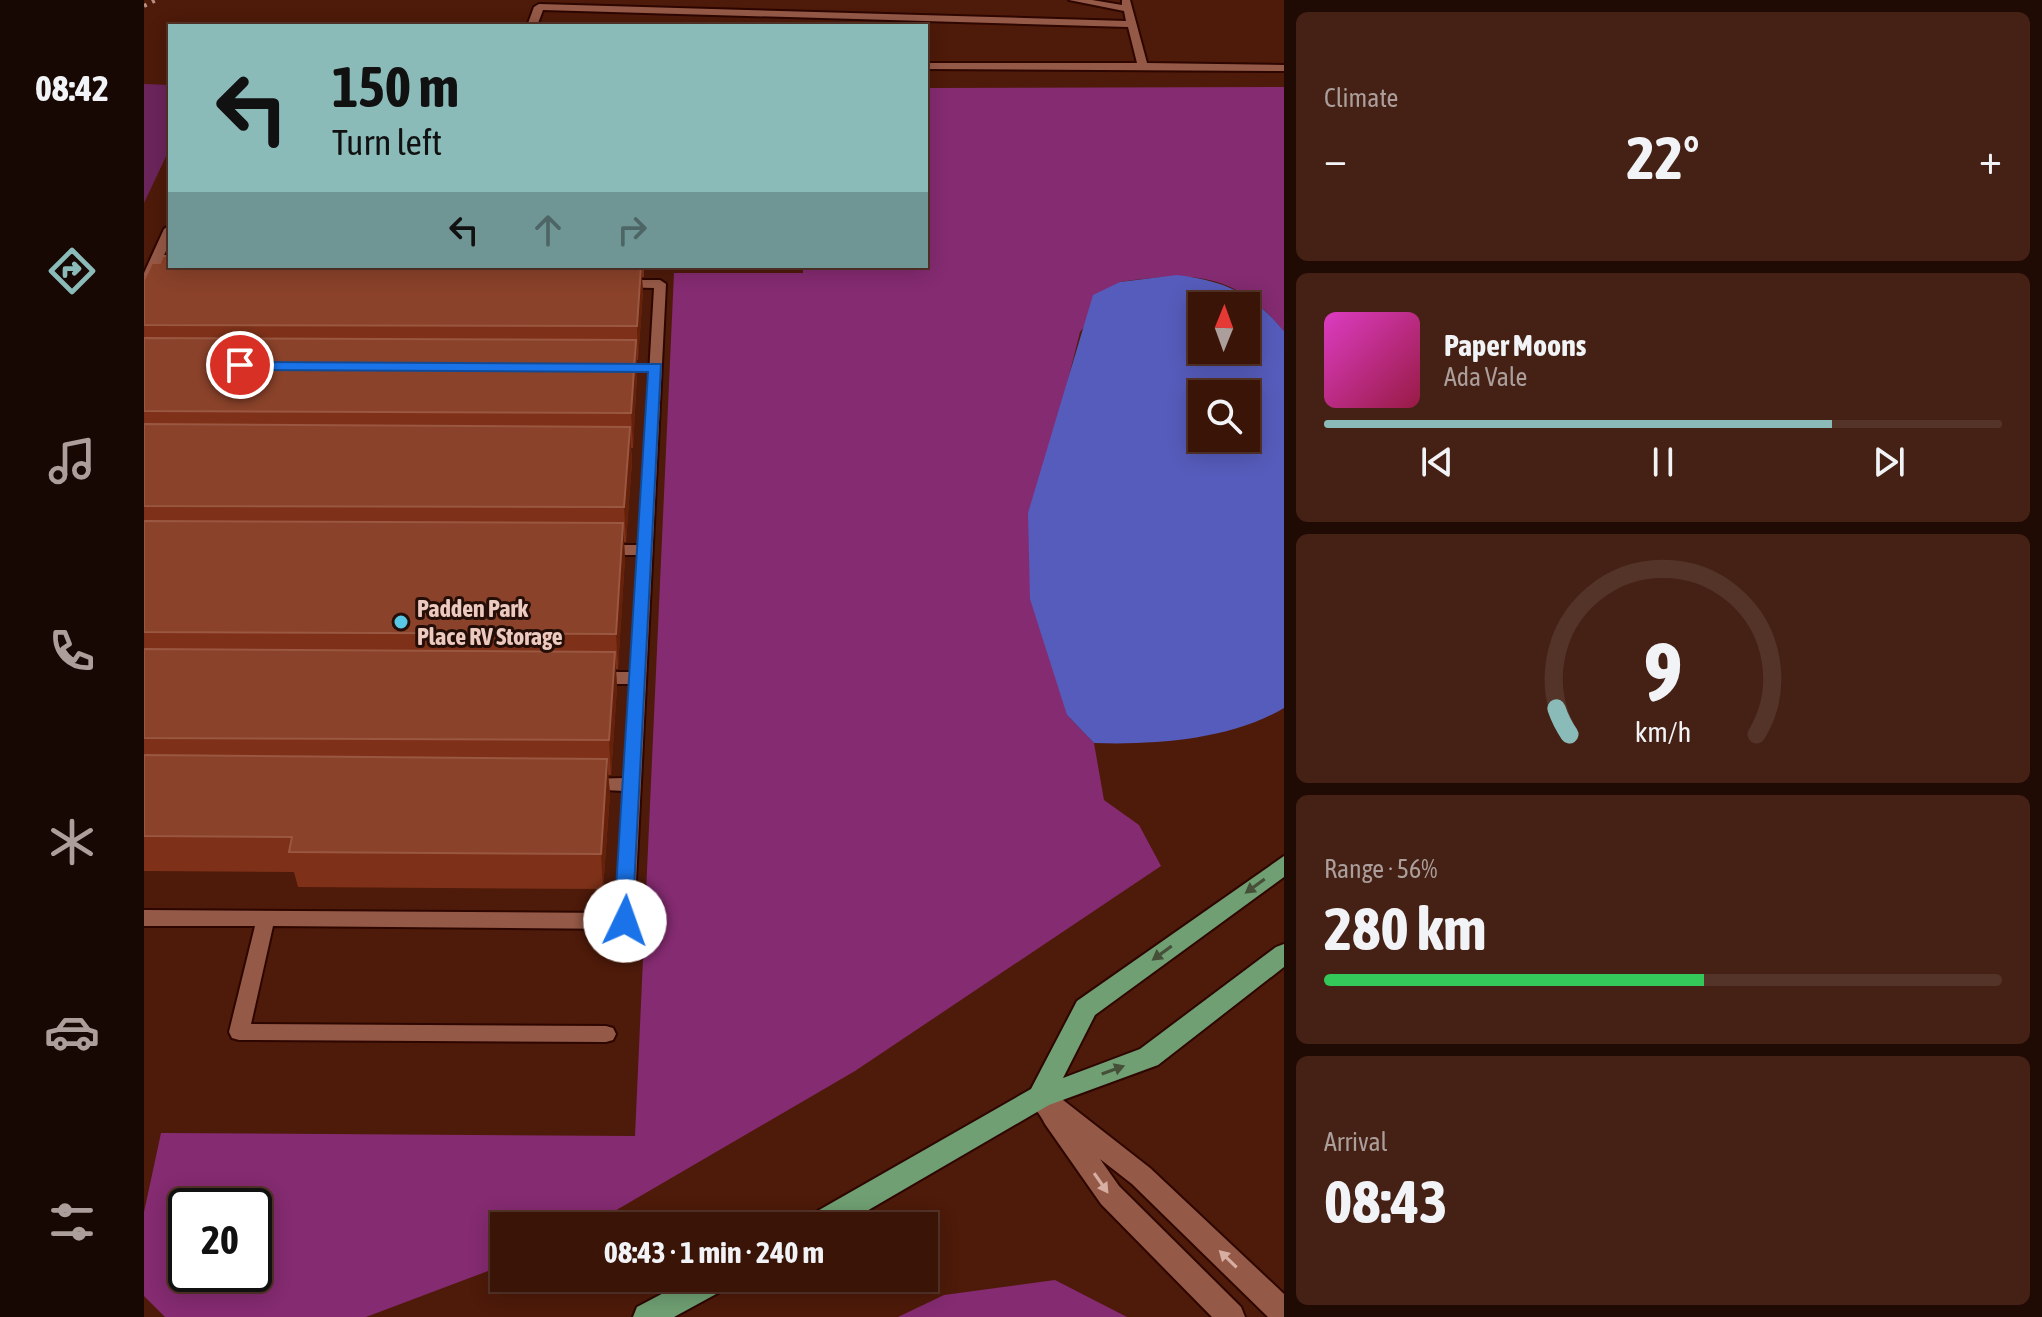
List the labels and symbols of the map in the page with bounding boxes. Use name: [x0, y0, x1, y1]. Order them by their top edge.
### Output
north arrow: [1188, 292, 1260, 364]
pin: [206, 331, 274, 399]
place label: Padden Park Place RV Storage: [417, 595, 563, 650]
marker: Padden Park Place RV Storage: [392, 613, 410, 631]
one-way arrow: [1244, 878, 1265, 893]
position arrow: [583, 879, 667, 963]
one-way arrow: [1151, 945, 1173, 961]
one-way arrow: [1101, 1063, 1125, 1076]
one-way arrow: [1093, 1173, 1108, 1194]
speed limit sign: 20: [168, 1188, 272, 1292]
one-way arrow: [1219, 1250, 1238, 1269]

